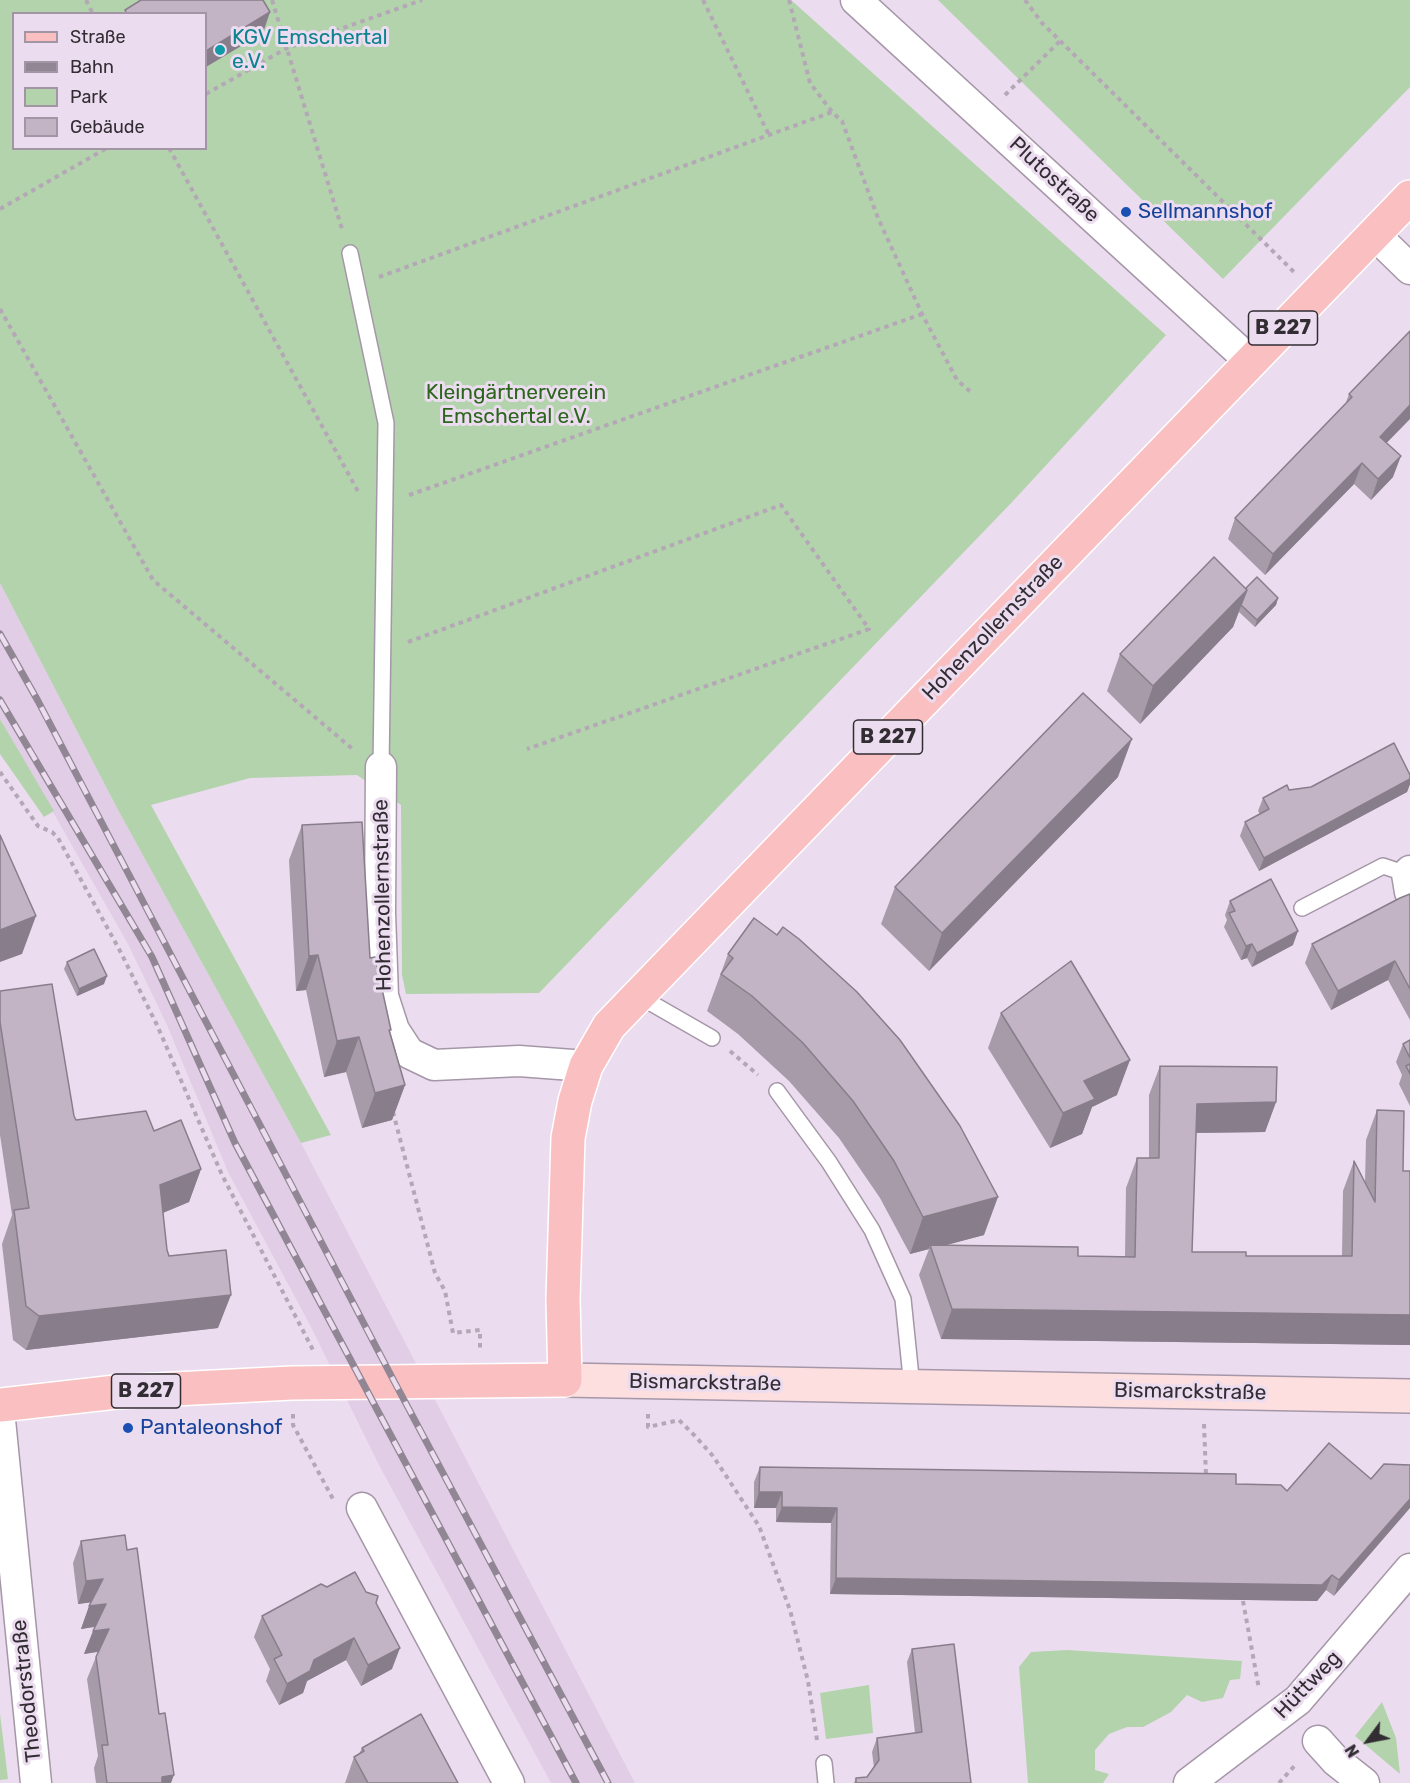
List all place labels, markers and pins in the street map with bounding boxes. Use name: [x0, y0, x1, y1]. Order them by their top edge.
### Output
place label: KGV Emschertal e.V.: [232, 25, 388, 75]
marker: KGV Emschertal e.V.: [213, 43, 227, 57]
place label: Sellmannshof: [1138, 199, 1272, 225]
marker: Sellmannshof: [1119, 205, 1133, 219]
place label: Pantaleonshof: [140, 1415, 282, 1441]
marker: Pantaleonshof: [121, 1421, 135, 1435]

